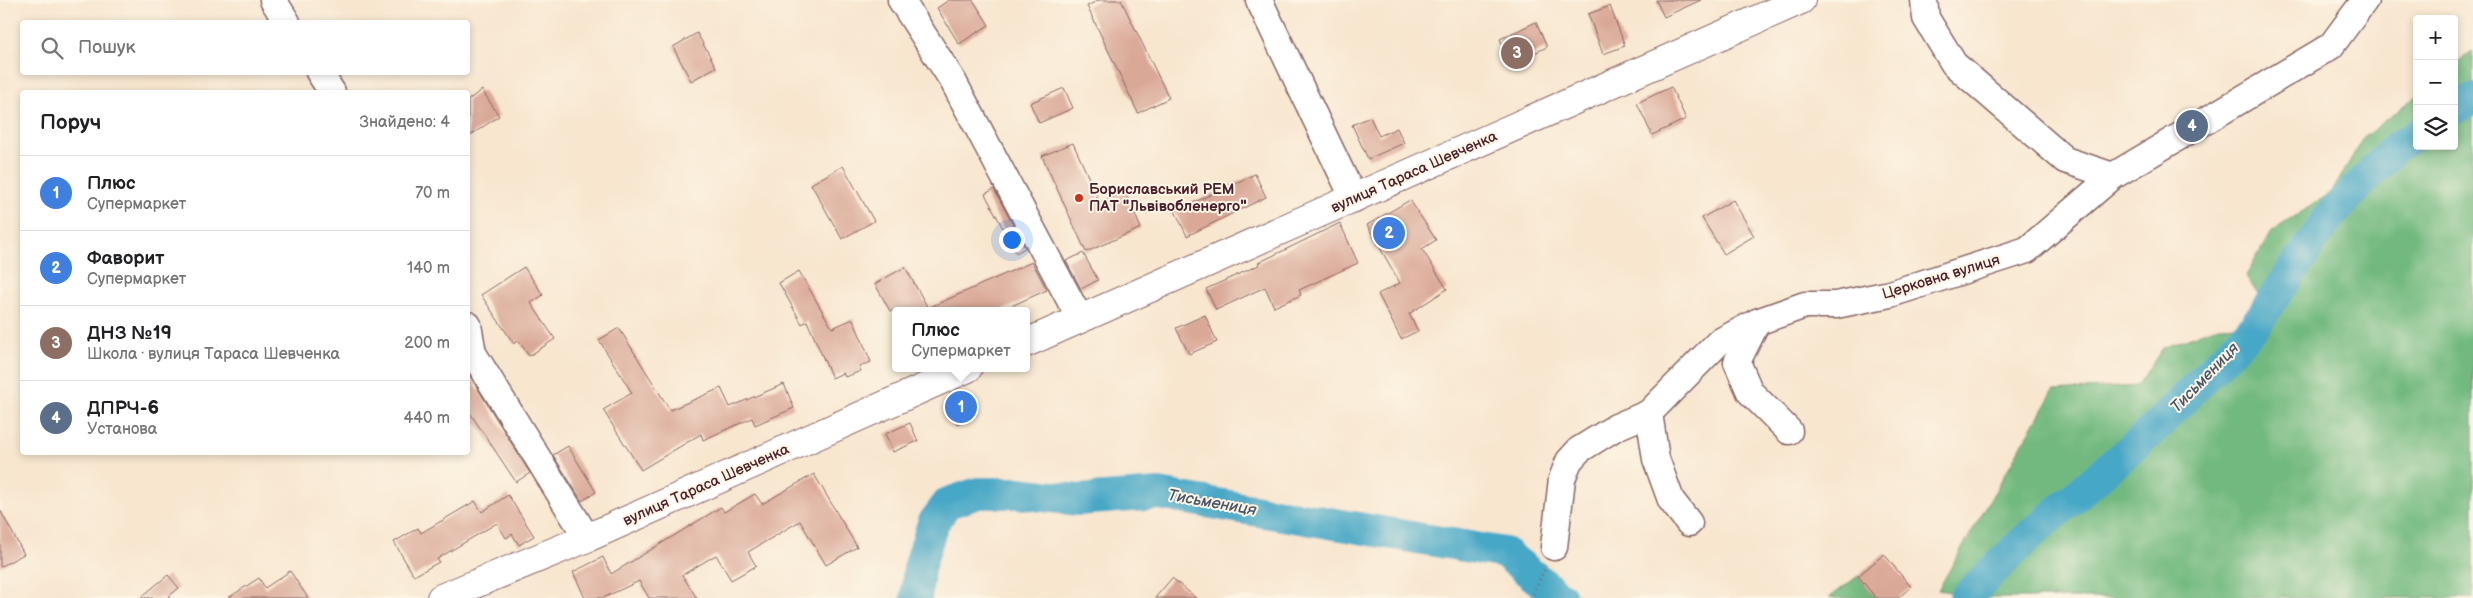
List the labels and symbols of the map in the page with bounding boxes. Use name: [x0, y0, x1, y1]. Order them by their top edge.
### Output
pin: 3: [1501, 34, 1533, 72]
pin: 4: [2176, 107, 2208, 145]
street label: вулиця Тараса Шевченка: [1328, 127, 1500, 217]
place label: Бориславський РЕМ ПАТ "Львівобленерго": [1089, 180, 1247, 216]
marker: Бориславський РЕМ ПАТ "Львівобленерго": [1073, 192, 1085, 204]
pin: 2: [1373, 214, 1405, 252]
your location: [999, 227, 1025, 253]
street label: Церковна вулиця: [1880, 250, 2002, 304]
water label: Тисьмениця: [2167, 339, 2243, 417]
pin: 1: [945, 388, 977, 426]
street label: вулиця Тараса Шевченка: [620, 440, 792, 530]
water label: Тисьмениця: [1166, 486, 1258, 520]

